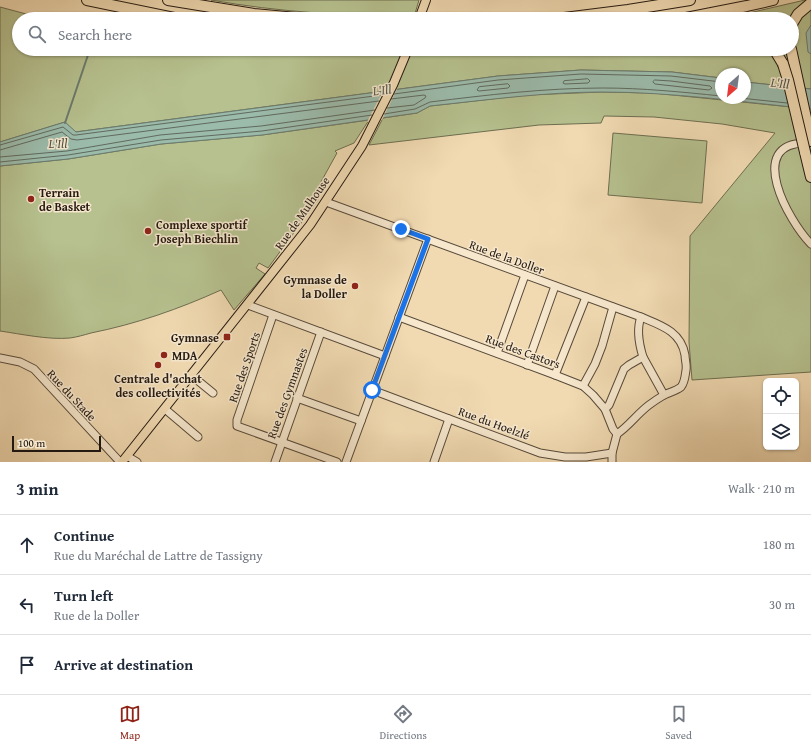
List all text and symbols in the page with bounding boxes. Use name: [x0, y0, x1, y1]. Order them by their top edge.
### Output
search box: [12, 12, 799, 56]
icon: search: [26, 23, 48, 45]
text: Search here: [58, 24, 132, 45]
north arrow: [715, 68, 751, 104]
water label: L'Ill: [769, 72, 790, 93]
water label: L'Ill: [370, 79, 393, 101]
water label: L'Ill: [48, 134, 67, 153]
street label: Rue de Mulhouse: [270, 173, 334, 253]
place label: Terrain de Basket: [39, 184, 91, 215]
marker: Terrain de Basket: [26, 194, 36, 204]
place label: Complexe sportif Joseph Biechlin: [154, 216, 249, 247]
route end: [392, 220, 410, 238]
marker: Complexe sportif Joseph Biechlin: [143, 226, 153, 236]
street label: Rue de la Doller: [467, 236, 547, 278]
place label: Gymnase de la Doller: [284, 271, 347, 302]
marker: Gymnase de la Doller: [350, 281, 360, 291]
place label: Gymnase: [171, 329, 219, 346]
street label: Rue des Sports: [224, 329, 264, 405]
street label: Rue des Castors: [483, 330, 563, 372]
marker: Gymnase: [222, 332, 232, 342]
street label: Rue des Gymnastes: [263, 345, 311, 441]
place label: MDA: [172, 347, 198, 364]
marker: MDA: [159, 350, 169, 360]
marker: Centrale d'achat des collectivités: [153, 360, 163, 370]
street label: Rue du Stade: [44, 365, 101, 425]
place label: Centrale d'achat des collectivités: [114, 370, 202, 401]
map controls: [763, 378, 799, 450]
button: locate: [763, 378, 799, 414]
route start: [363, 381, 381, 399]
street label: Rue du Hoelzlé: [456, 402, 532, 444]
button: layers: [763, 414, 799, 450]
scale bar: [12, 434, 101, 453]
text: 100 m: [18, 435, 45, 451]
text: 3 min: [16, 476, 58, 501]
text: Walk · 210 m: [728, 479, 795, 498]
text: Continue: [54, 525, 115, 546]
icon: ahead: [16, 534, 38, 556]
text: 180 m: [763, 535, 795, 554]
text: Rue du Maréchal de Lattre de Tassigny: [54, 546, 263, 565]
text: Turn left: [54, 585, 113, 606]
icon: left: [16, 594, 38, 616]
text: 30 m: [769, 595, 795, 614]
text: Rue de la Doller: [54, 606, 139, 625]
icon: arrive: [16, 654, 38, 676]
text: Arrive at destination: [54, 654, 193, 675]
tab: Map: [119, 703, 141, 743]
tab: Directions: [380, 703, 427, 743]
tab: Saved: [665, 703, 692, 743]

